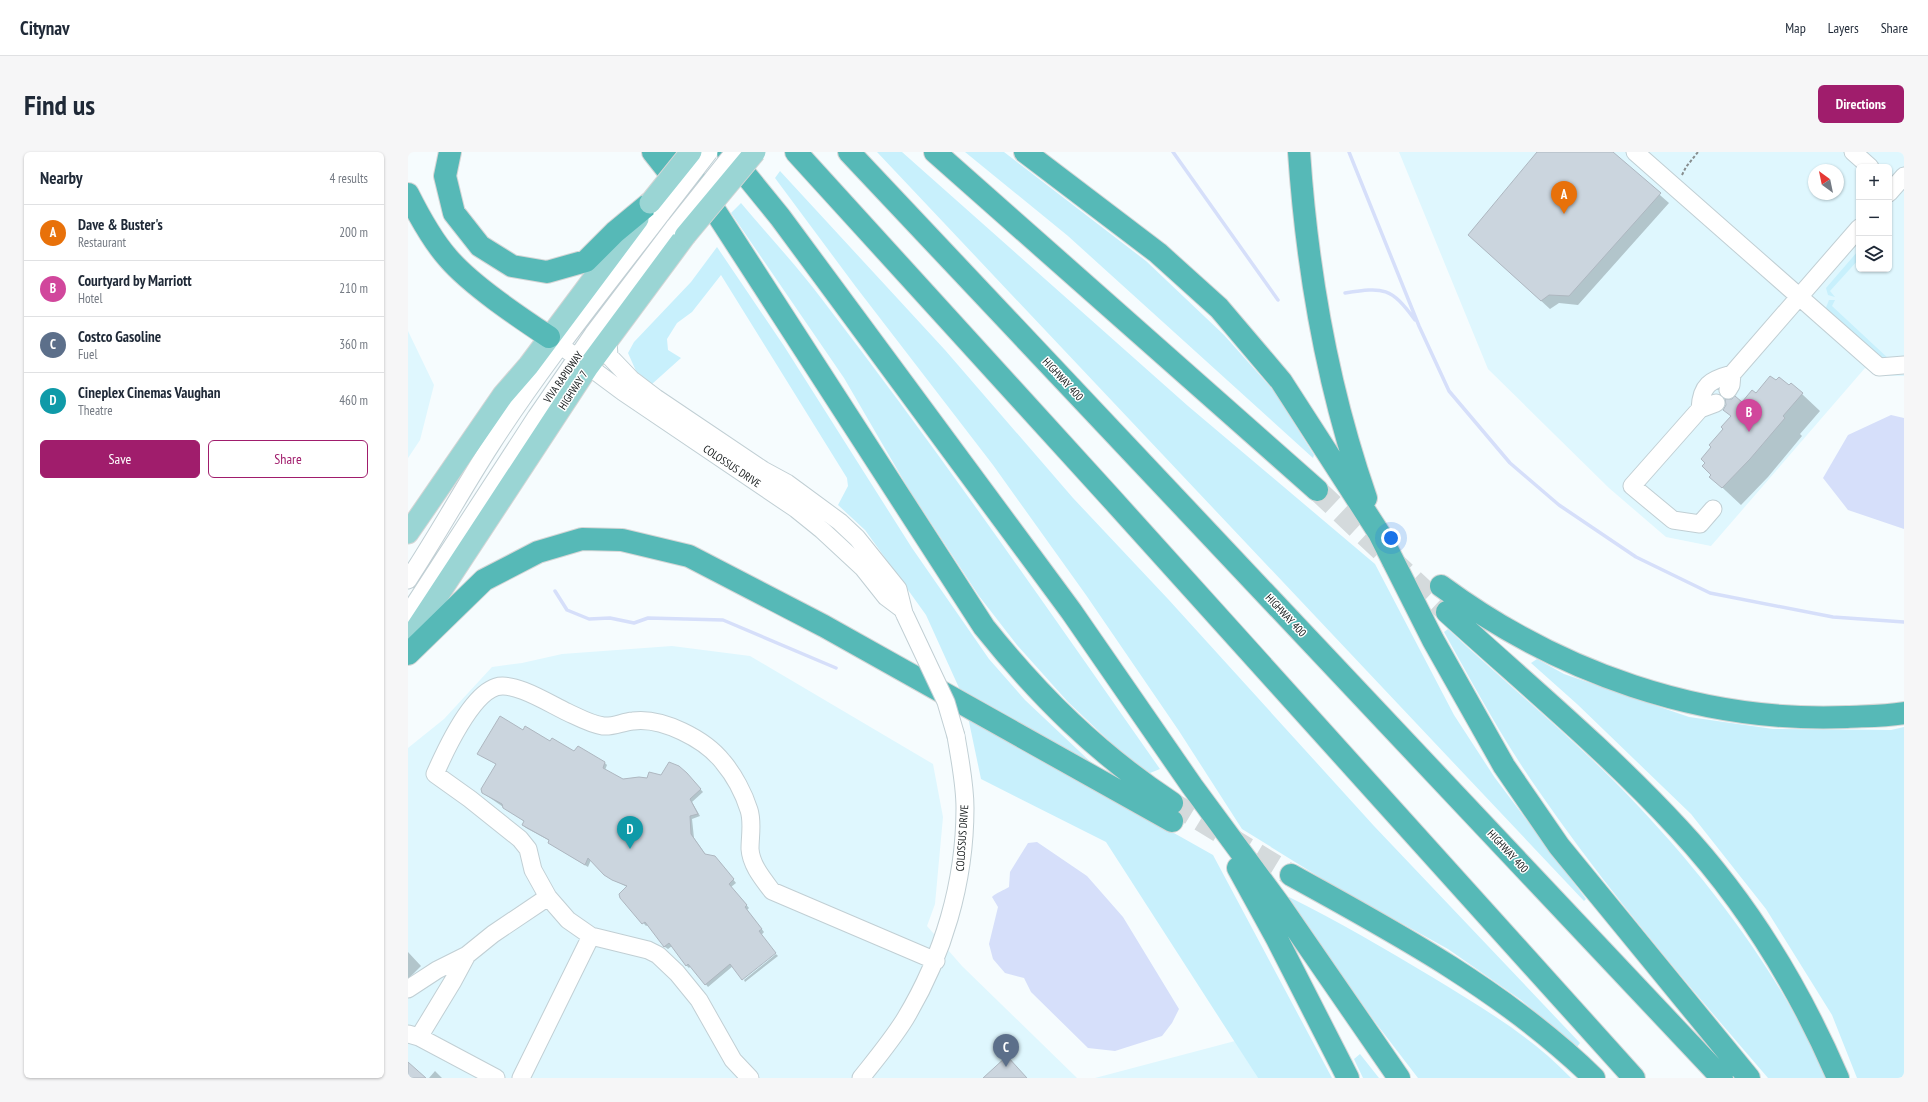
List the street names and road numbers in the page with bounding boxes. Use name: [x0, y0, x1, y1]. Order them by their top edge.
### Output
street label: VIVA RAPIDWAY: [540, 349, 586, 406]
street label: HIGHWAY 400: [1040, 355, 1086, 403]
street label: HIGHWAY 7: [555, 368, 591, 412]
street label: COLOSSUS DRIVE: [701, 442, 764, 491]
street label: HIGHWAY 400: [1263, 591, 1309, 639]
street label: COLOSSUS DRIVE: [953, 804, 971, 872]
street label: HIGHWAY 400: [1485, 827, 1531, 875]

